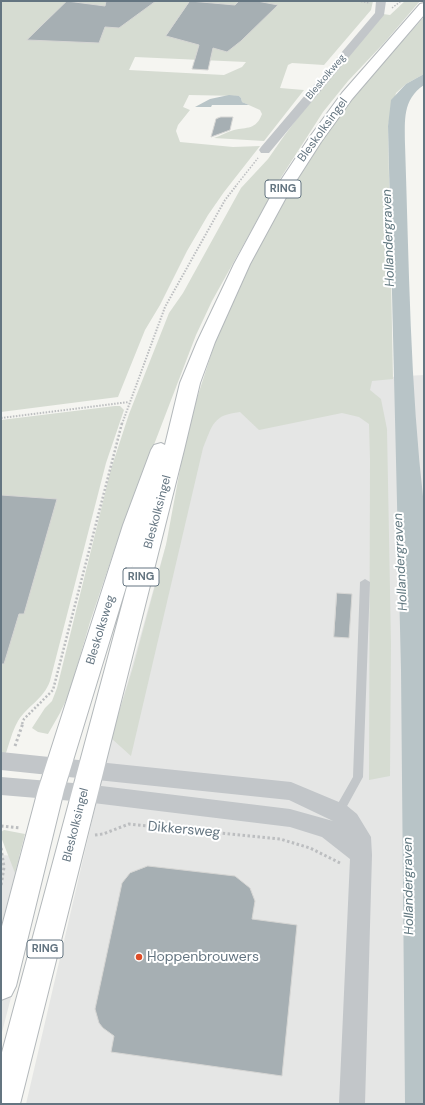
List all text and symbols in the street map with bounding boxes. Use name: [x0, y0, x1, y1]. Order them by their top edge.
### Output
street label: Bleskolkweg: [304, 52, 348, 102]
street label: Bleskolksingel: [295, 95, 351, 165]
road number: RING: [265, 180, 301, 198]
water label: Hollandergraven: [379, 189, 399, 287]
street label: Bleskolksingel: [141, 474, 175, 550]
water label: Hollandergraven: [391, 513, 411, 611]
road number: RING: [123, 568, 159, 586]
street label: Bleskolksweg: [84, 593, 118, 667]
street label: Bleskolksingel: [60, 787, 92, 863]
street label: Dikkersweg: [147, 818, 221, 842]
water label: Hollandergraven: [400, 837, 418, 935]
road number: RING: [27, 940, 63, 958]
place label: Hoppenbrouwers: [147, 949, 259, 965]
marker: Hoppenbrouwers: [134, 952, 144, 962]

